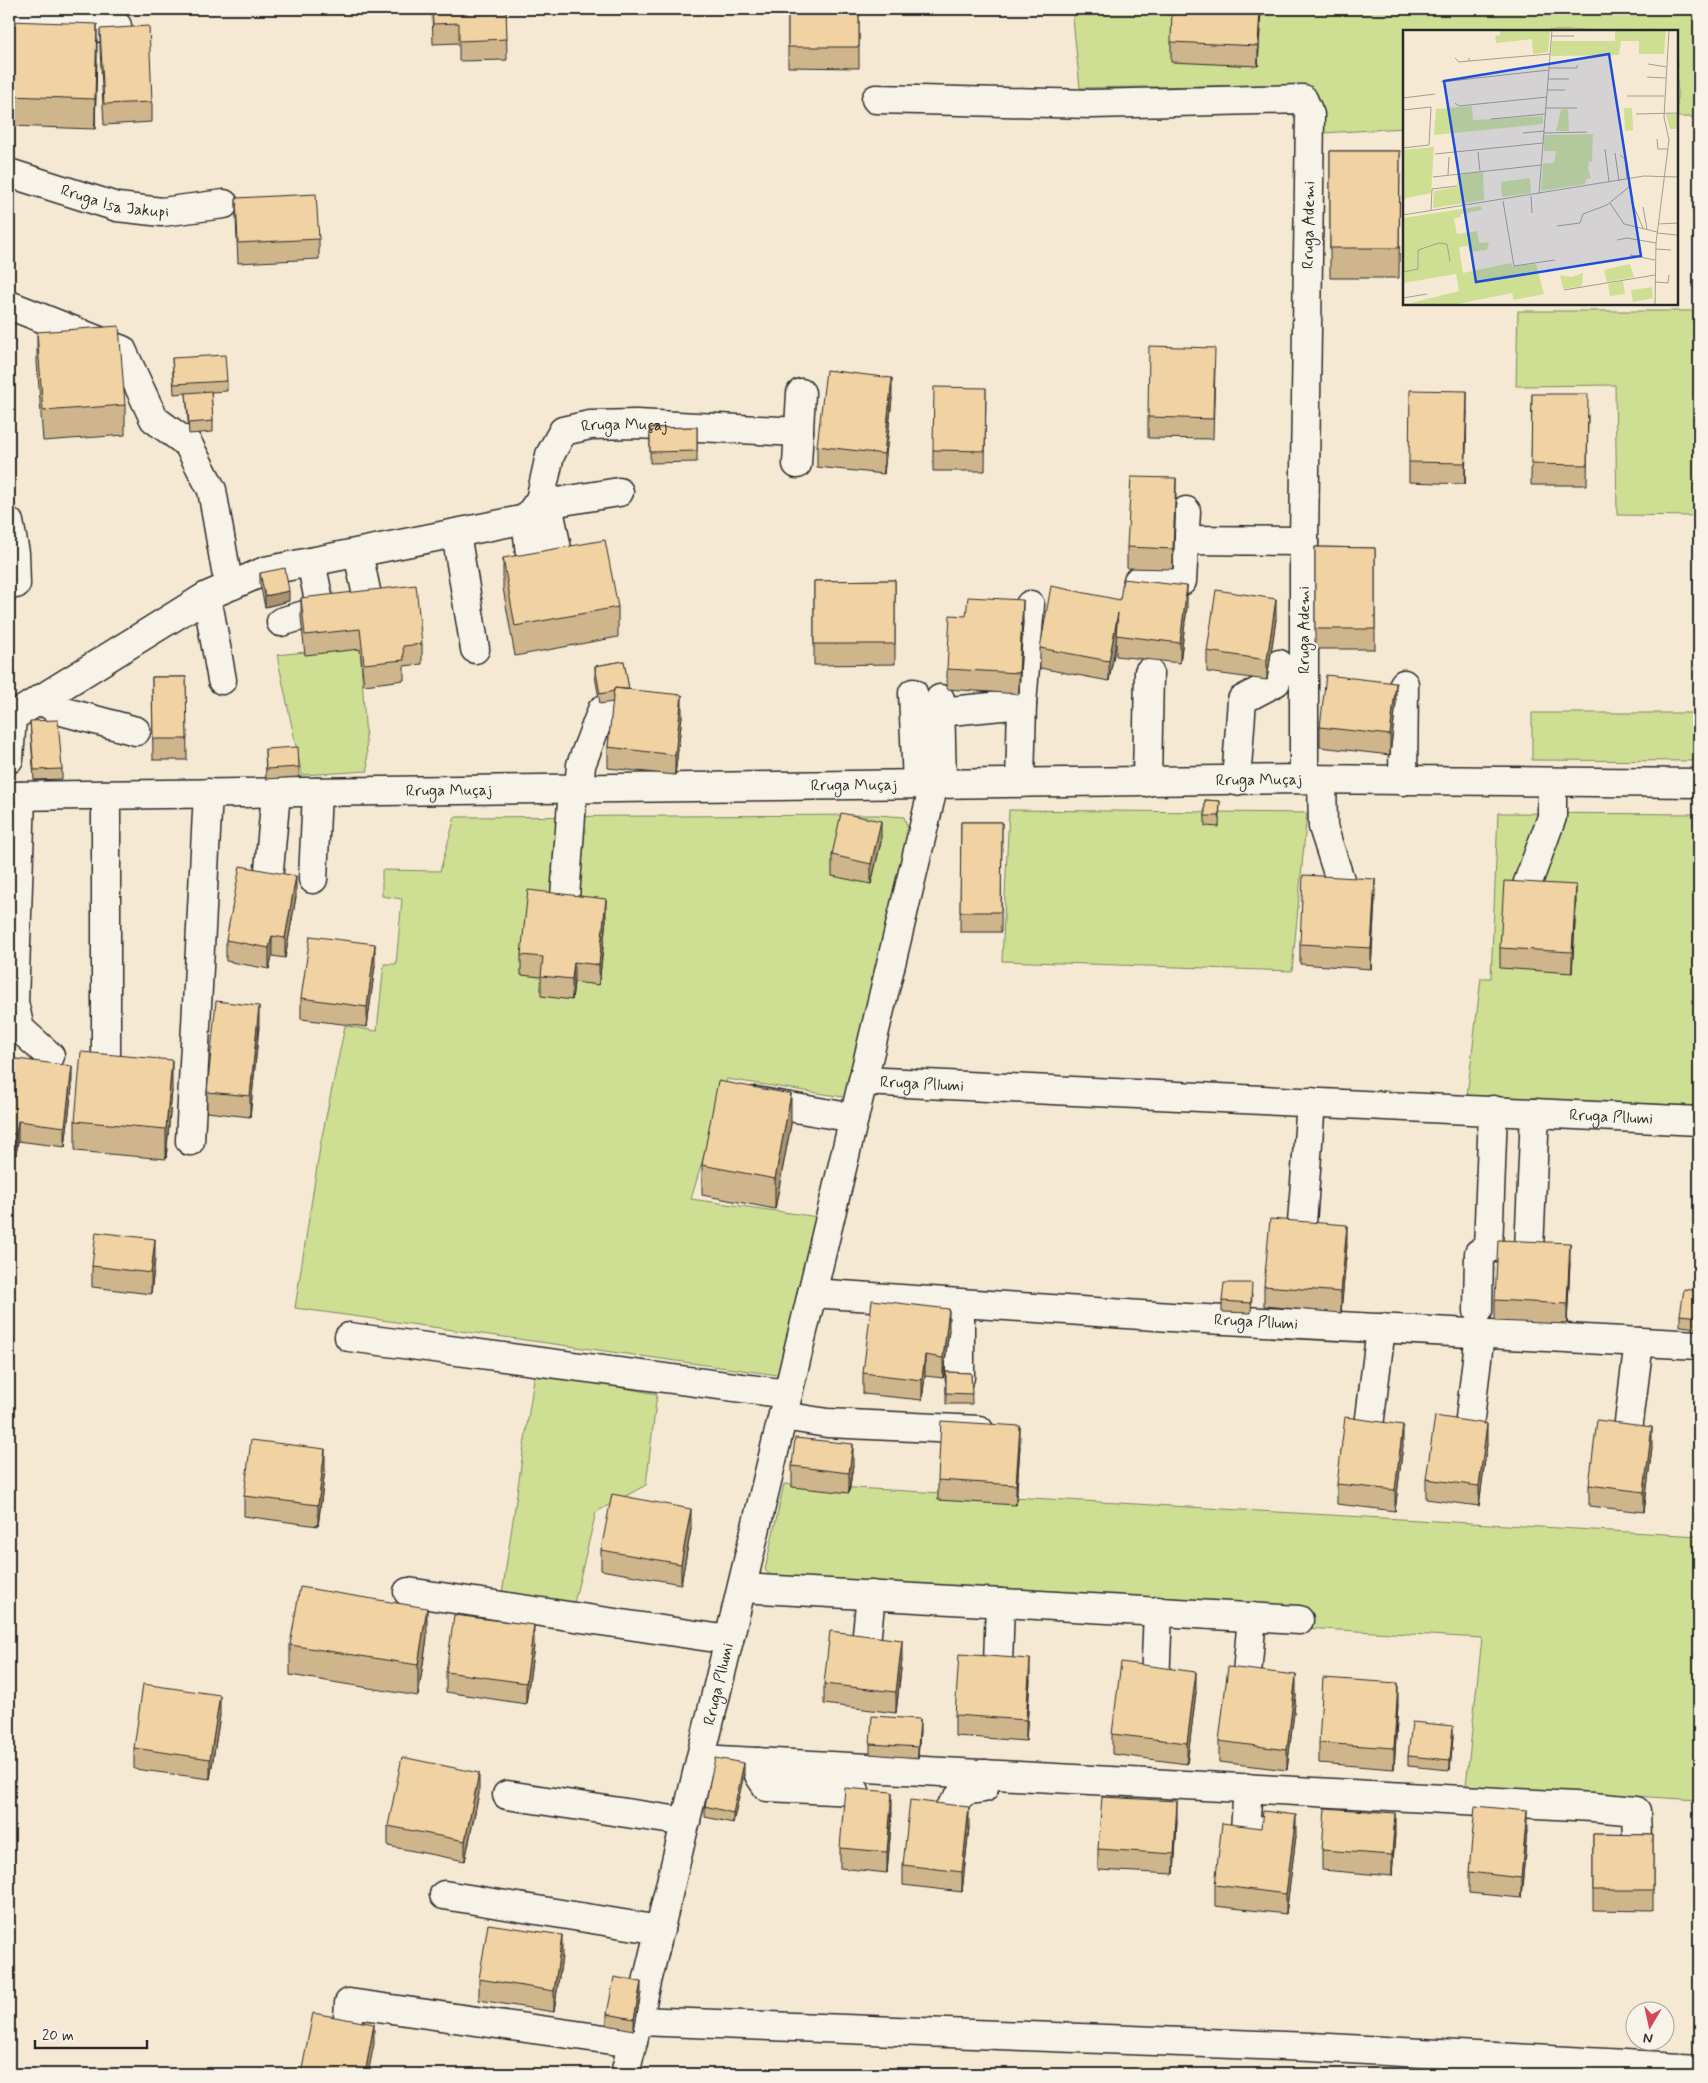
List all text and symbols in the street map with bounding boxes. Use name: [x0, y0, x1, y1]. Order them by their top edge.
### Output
inset map: [1403, 30, 1678, 305]
street label: Rruga Isa Jakupi: [58, 179, 170, 223]
street label: Rruga Ademi: [1298, 181, 1321, 269]
street label: Rruga Muçaj: [579, 413, 668, 437]
street label: Rruga Ademi: [1294, 586, 1316, 674]
street label: Rruga Muçaj: [1216, 769, 1302, 791]
street label: Rruga Muçaj: [811, 774, 897, 797]
street label: Rruga Muçaj: [406, 779, 492, 802]
street label: Rruga Pllumi: [879, 1071, 964, 1096]
street label: Rruga Pllumi: [1569, 1104, 1654, 1129]
street label: Rruga Pllumi: [1214, 1309, 1299, 1334]
street label: Rruga Pllumi: [698, 1641, 738, 1727]
north arrow: [1626, 2000, 1676, 2050]
scale bar: [35, 2018, 148, 2050]
text: 20 m: [42, 2026, 74, 2046]
text: N: [1642, 2028, 1654, 2047]

